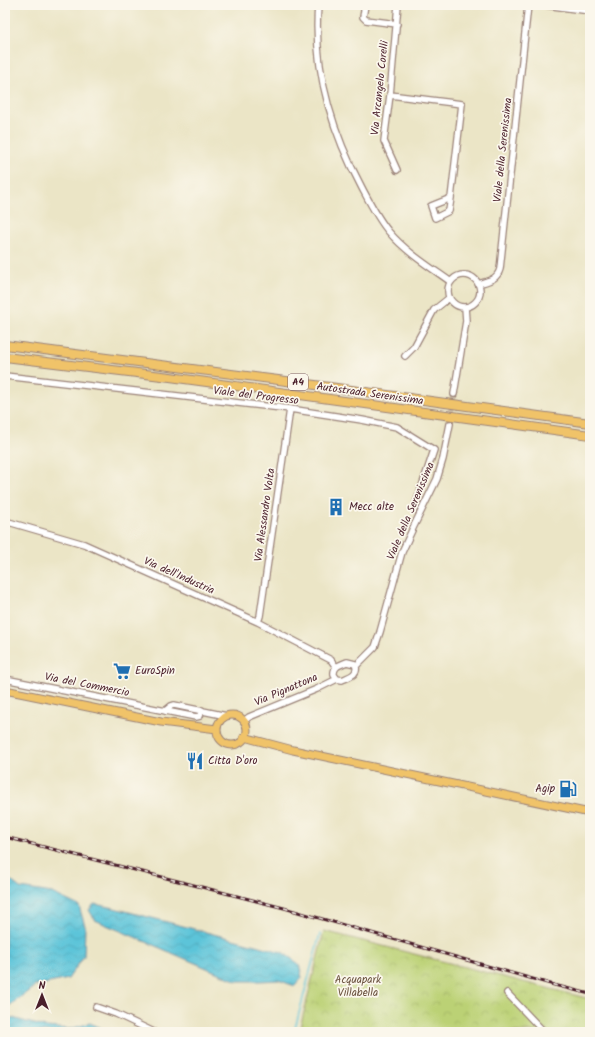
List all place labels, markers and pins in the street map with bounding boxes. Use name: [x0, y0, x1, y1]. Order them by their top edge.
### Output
building icon: Mecc alte: [326, 497, 346, 517]
place label: Mecc alte: [349, 498, 394, 516]
supermarket icon: EuroSpin: [112, 661, 132, 681]
place label: EuroSpin: [135, 662, 175, 680]
restaurant icon: Citta D'oro: [185, 751, 205, 771]
place label: Citta D'oro: [208, 752, 258, 770]
fuel station icon: Agip: [558, 779, 578, 799]
place label: Agip: [535, 780, 556, 798]

